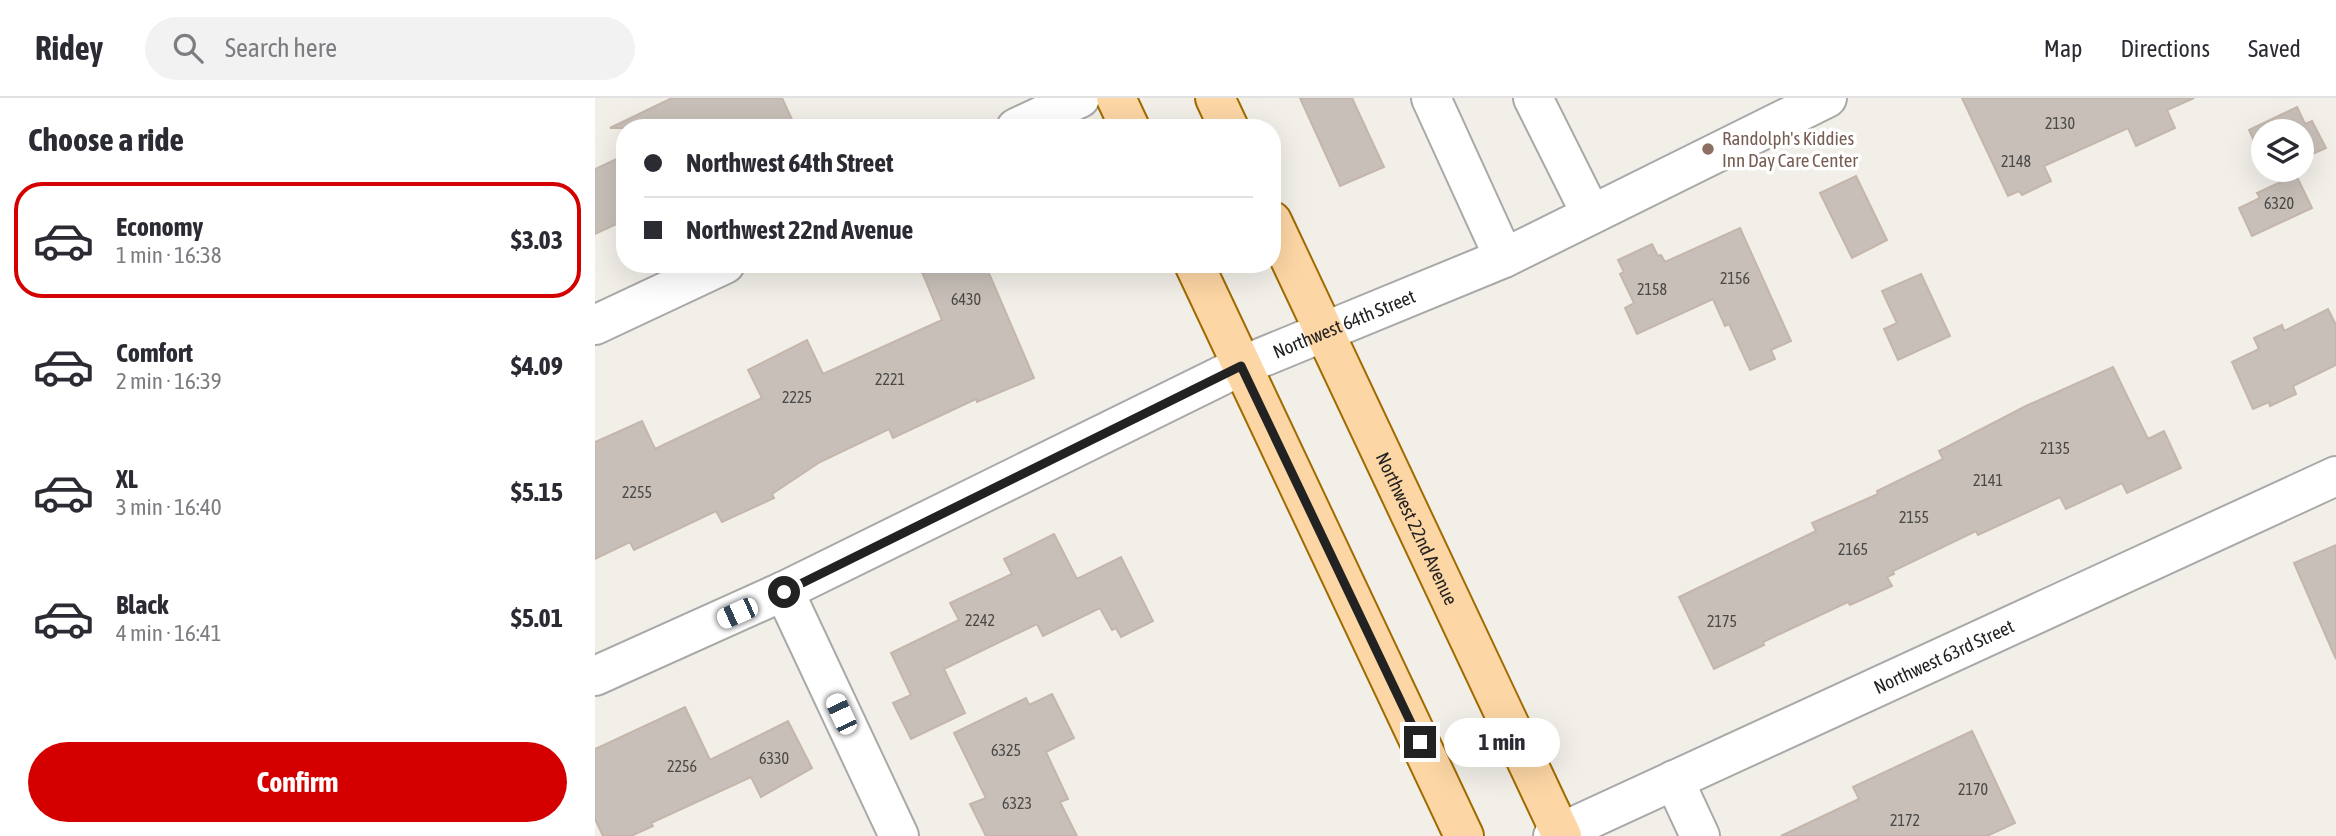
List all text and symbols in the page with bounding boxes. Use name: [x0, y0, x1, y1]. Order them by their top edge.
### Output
search box: [145, 17, 635, 80]
text: Ridey: [35, 29, 103, 67]
icon: search: [169, 29, 207, 67]
text: Search here: [225, 33, 337, 63]
text: Map: [2044, 35, 2082, 62]
text: Directions: [2120, 35, 2210, 62]
text: Saved: [2248, 35, 2301, 62]
house number: 2130: [2045, 114, 2075, 132]
map controls: [2251, 119, 2314, 182]
button: layers: [2251, 119, 2314, 182]
text: Choose a ride: [28, 121, 184, 158]
place label: Randolph's Kiddies Inn Day Care Center: [1722, 127, 1858, 171]
marker: Randolph's Kiddies Inn Day Care Center: [1700, 141, 1716, 157]
text: Northwest 64th Street: [686, 148, 894, 178]
house number: 2148: [2001, 152, 2031, 170]
house number: 6320: [2264, 194, 2294, 212]
icon: car: [32, 209, 95, 272]
text: Economy: [116, 212, 203, 242]
text: Northwest 22nd Avenue: [686, 215, 913, 245]
text: $3.03: [511, 225, 563, 255]
text: 1 min · 16:38: [116, 242, 222, 268]
house number: 2156: [1720, 269, 1750, 287]
house number: 2158: [1637, 280, 1667, 298]
street label: Northwest 64th Street: [1270, 285, 1418, 363]
house number: 6430: [951, 290, 981, 308]
icon: car: [32, 335, 95, 398]
text: Comfort: [116, 338, 193, 368]
text: $4.09: [511, 351, 563, 381]
text: 2 min · 16:39: [116, 368, 222, 394]
house number: 2221: [875, 370, 905, 388]
house number: 2225: [782, 388, 812, 406]
house number: 2135: [2040, 439, 2070, 457]
street label: Northwest 22nd Avenue: [1372, 449, 1462, 608]
icon: car: [32, 461, 95, 524]
text: XL: [116, 464, 138, 494]
house number: 2141: [1973, 471, 2003, 489]
text: $5.15: [511, 477, 563, 507]
house number: 2255: [622, 483, 652, 501]
text: 3 min · 16:40: [116, 494, 222, 520]
house number: 2155: [1899, 508, 1929, 526]
house number: 2165: [1838, 540, 1868, 558]
route start: [768, 576, 800, 608]
icon: car: [32, 587, 95, 650]
text: Black: [116, 590, 168, 620]
car: [714, 595, 761, 631]
text: $5.01: [511, 603, 563, 633]
house number: 2242: [965, 611, 995, 629]
house number: 2175: [1707, 612, 1737, 630]
street label: Northwest 63rd Street: [1870, 615, 2017, 698]
text: 4 min · 16:41: [116, 620, 222, 646]
car: [823, 691, 860, 737]
callout: 1 min: [1445, 718, 1560, 766]
route end: [1404, 726, 1436, 758]
text: 1 min: [1479, 729, 1525, 755]
house number: 6325: [991, 741, 1021, 759]
button: Confirm: [28, 742, 567, 822]
house number: 6330: [759, 749, 789, 767]
house number: 2256: [667, 757, 697, 775]
house number: 2170: [1958, 780, 1988, 798]
house number: 6323: [1002, 794, 1032, 812]
house number: 2172: [1890, 811, 1920, 829]

